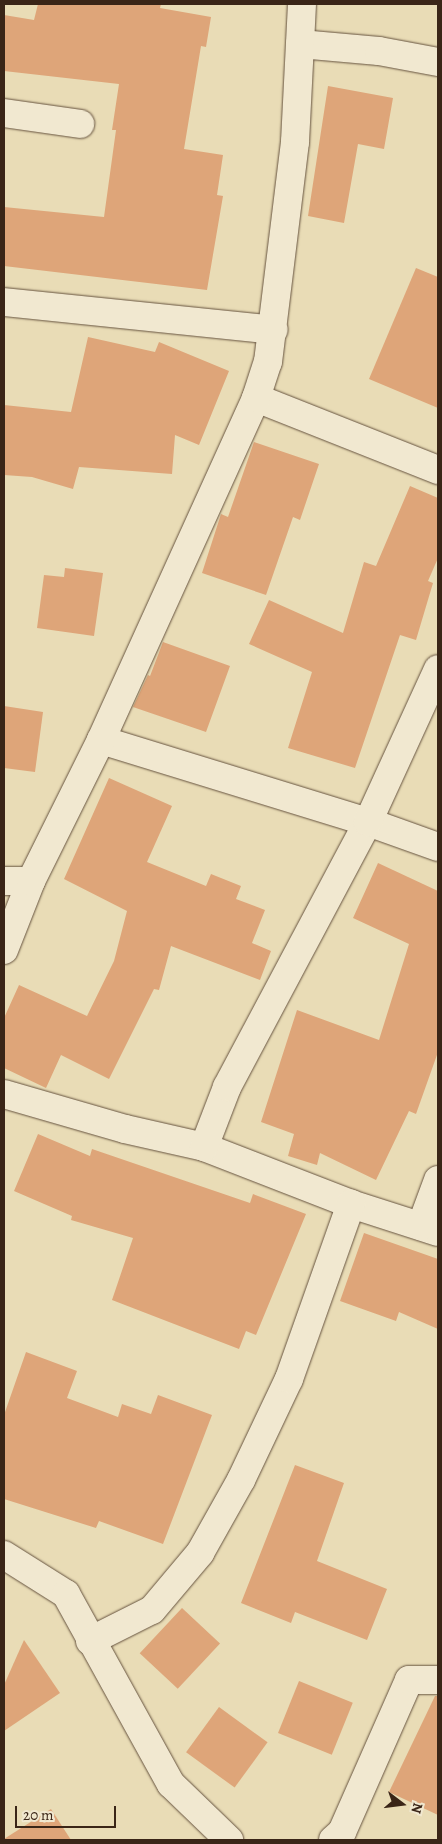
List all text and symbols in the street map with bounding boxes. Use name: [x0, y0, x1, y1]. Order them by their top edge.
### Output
north arrow: [377, 1779, 427, 1829]
scale bar: [18, 1796, 119, 1828]
text: N: [406, 1801, 427, 1815]
text: 20 m: [23, 1805, 54, 1825]

